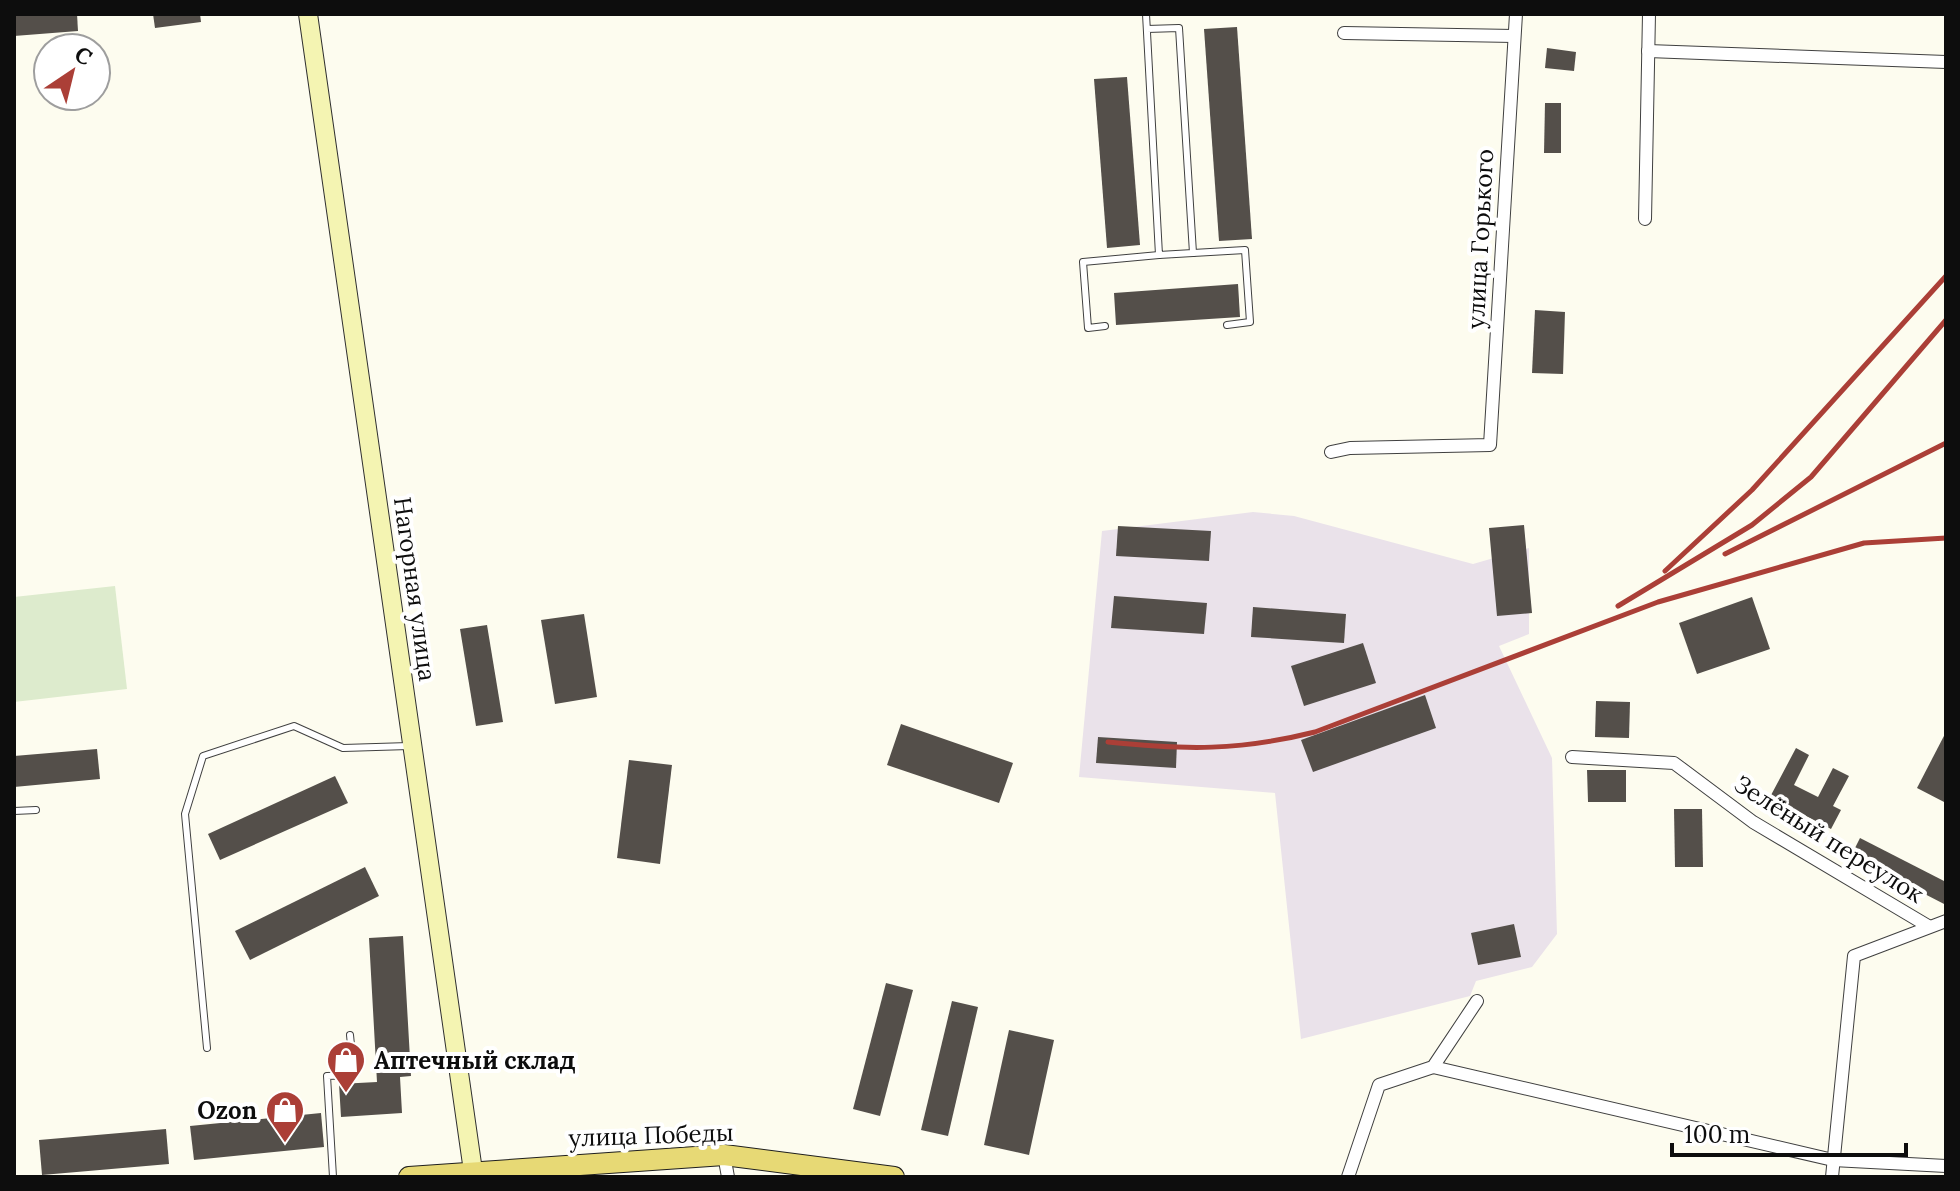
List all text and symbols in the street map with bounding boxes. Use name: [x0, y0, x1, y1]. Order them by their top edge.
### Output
north arrow: [32, 32, 112, 112]
text: С: [69, 40, 98, 71]
street label: улица Горького: [1460, 148, 1500, 330]
street label: Нагорная улица: [387, 495, 443, 683]
street label: Зелёный переулок: [1728, 768, 1930, 910]
shop icon: Аптечный склад: [325, 1039, 367, 1094]
place label: Аптечный склад: [374, 1045, 576, 1076]
shop icon: Ozon: [264, 1089, 306, 1144]
place label: Ozon: [197, 1095, 257, 1126]
scale bar: [1672, 1107, 1906, 1157]
street label: улица Победы: [568, 1117, 734, 1153]
text: 100 m: [1684, 1119, 1750, 1150]

